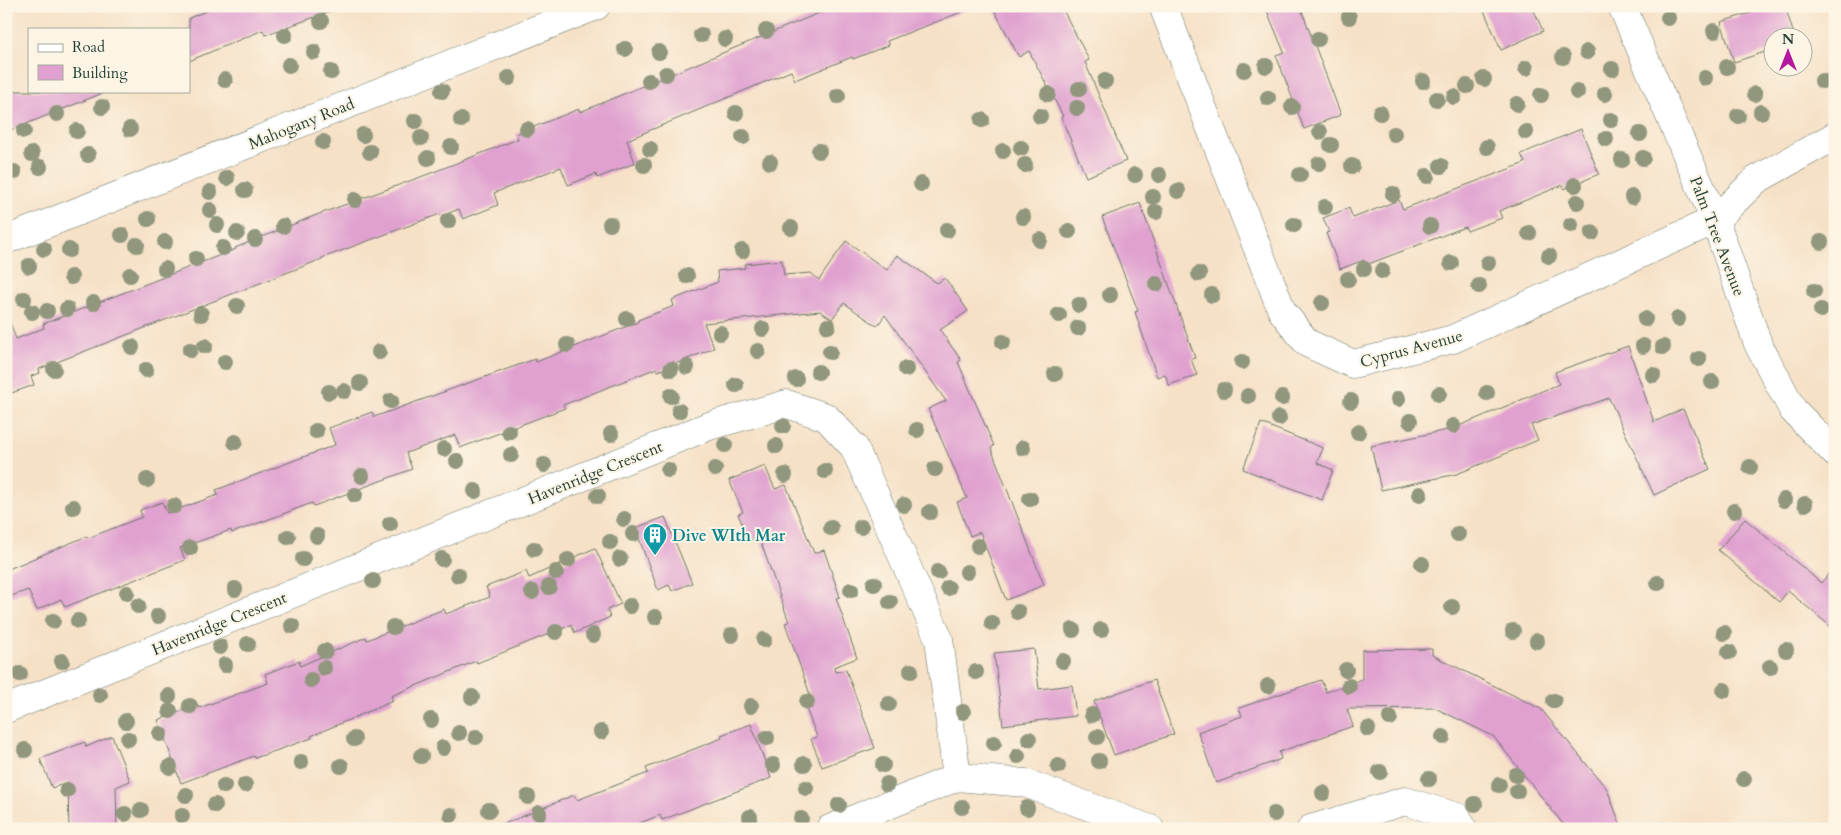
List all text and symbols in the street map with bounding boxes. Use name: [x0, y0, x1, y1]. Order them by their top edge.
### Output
legend: [28, 28, 190, 92]
north arrow: [1764, 28, 1814, 78]
text: N: [1782, 30, 1794, 49]
text: Road: [72, 37, 105, 57]
text: Building: [72, 63, 128, 83]
street label: Mahogany Road: [245, 93, 358, 155]
street label: Palm Tree Avenue: [1684, 173, 1750, 299]
street label: Cyprus Avenue: [1358, 325, 1465, 373]
street label: Havenridge Crescent: [525, 436, 666, 510]
building icon: Dive WIth Mar: [642, 522, 668, 556]
place label: Dive WIth Mar: [672, 525, 786, 547]
street label: Havenridge Crescent: [149, 587, 290, 661]

